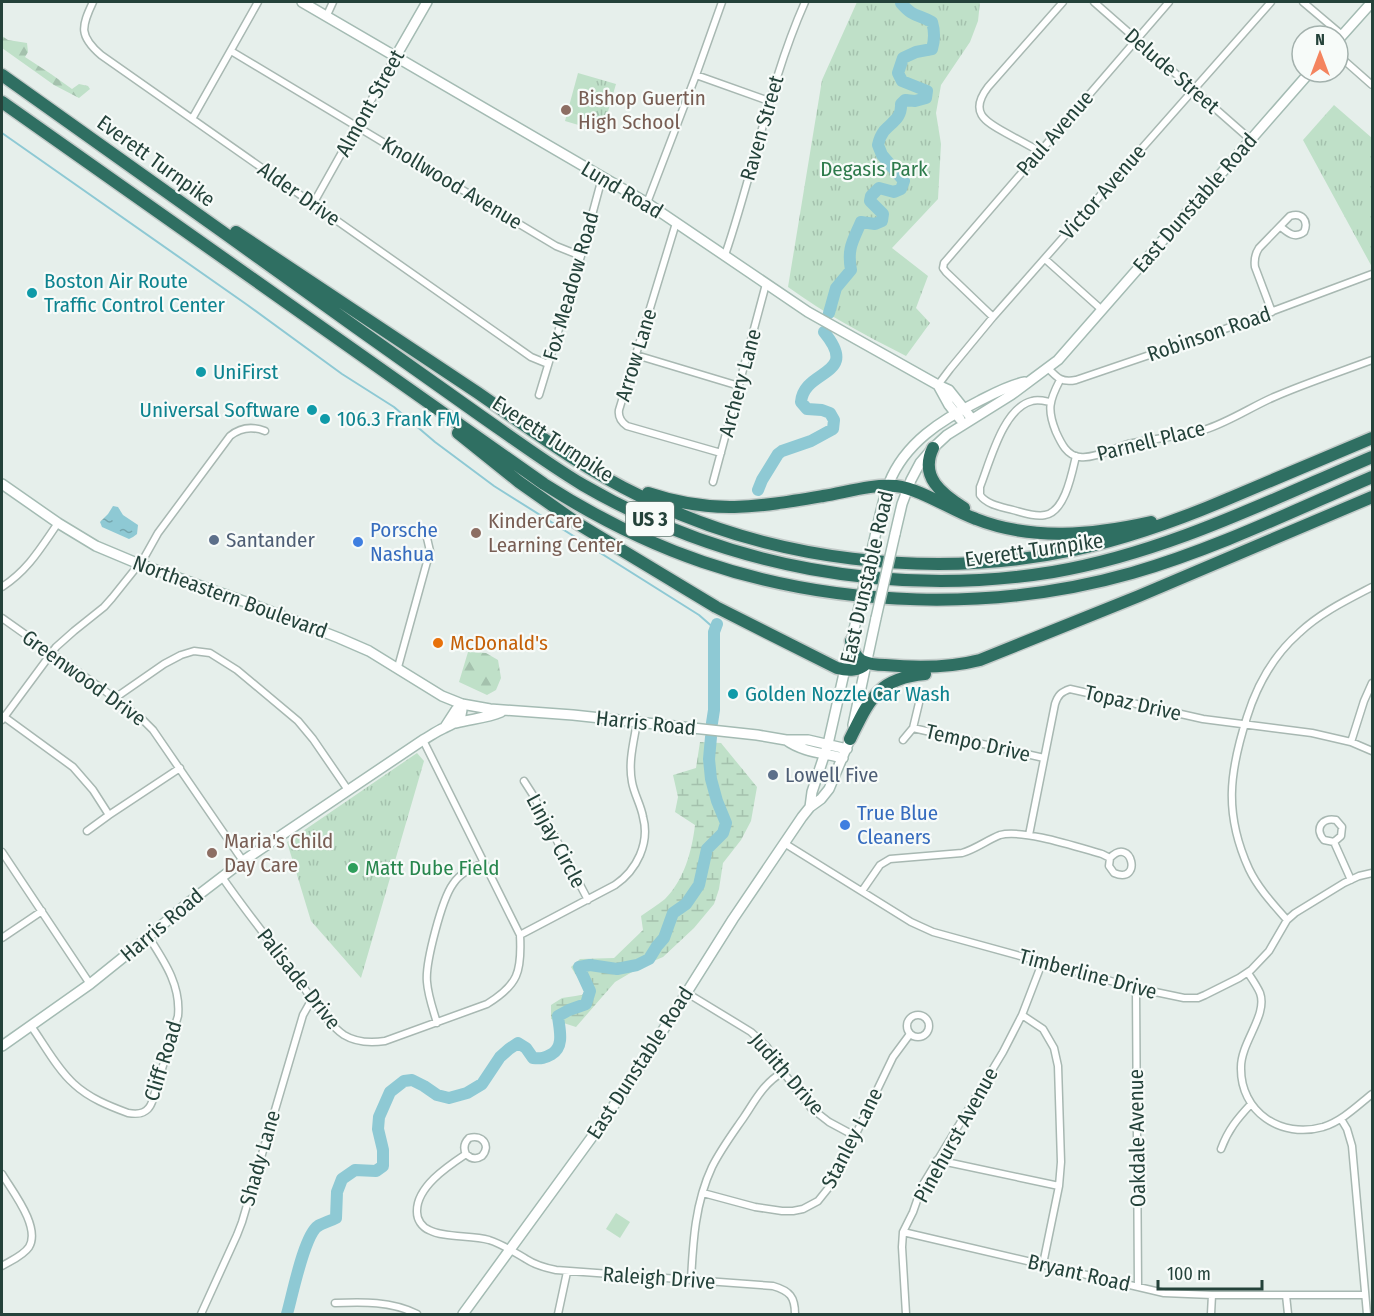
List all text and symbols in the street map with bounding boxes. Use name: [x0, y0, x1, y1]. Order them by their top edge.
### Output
street label: Delude Street: [1119, 23, 1225, 119]
north arrow: [1290, 24, 1350, 84]
text: N: [1315, 30, 1325, 49]
street label: Almont Street: [330, 45, 410, 161]
street label: Raven Street: [735, 72, 789, 184]
place label: Bishop Guertin High School: [578, 85, 706, 135]
street label: Paul Avenue: [1011, 85, 1099, 181]
marker: Bishop Guertin High School: [559, 103, 573, 117]
street label: Everett Turnpike: [92, 109, 220, 213]
street label: East Dunstable Road: [1127, 128, 1263, 278]
street label: Knollwood Avenue: [377, 131, 527, 235]
street label: Victor Avenue: [1055, 139, 1151, 245]
street label: Lund Road: [576, 155, 668, 225]
street label: Alder Drive: [253, 156, 345, 232]
park label: Degasis Park: [820, 156, 928, 182]
street label: Fox Meadow Road: [537, 209, 605, 363]
place label: Boston Air Route Traffic Control Center: [44, 268, 226, 318]
marker: Boston Air Route Traffic Control Center: [25, 286, 39, 300]
street label: Robinson Road: [1144, 301, 1274, 367]
street label: Arrow Lane: [610, 305, 662, 405]
street label: Archery Lane: [713, 326, 767, 440]
place label: UniFirst: [213, 359, 279, 385]
marker: UniFirst: [194, 365, 208, 379]
street label: Everett Turnpike: [487, 390, 619, 488]
place label: Universal Software: [140, 397, 300, 423]
marker: Universal Software: [305, 403, 319, 417]
place label: 106.3 Frank FM: [337, 406, 461, 432]
marker: 106.3 Frank FM: [318, 412, 332, 426]
street label: Parnell Place: [1094, 415, 1208, 467]
street label: East Dunstable Road: [835, 488, 899, 666]
road number: US 3: [626, 502, 674, 536]
place label: KinderCare Learning Center: [488, 508, 623, 558]
place label: Porsche Nashua: [370, 517, 438, 567]
marker: KinderCare Learning Center: [469, 526, 483, 540]
place label: Santander: [226, 527, 315, 553]
street label: Everett Turnpike: [963, 527, 1105, 573]
marker: Santander: [207, 533, 221, 547]
marker: Porsche Nashua: [351, 535, 365, 549]
street label: Northeastern Boulevard: [129, 550, 331, 644]
street label: Greenwood Drive: [17, 624, 151, 732]
place label: McDonald's: [450, 630, 548, 656]
marker: McDonald's: [431, 636, 445, 650]
street label: Topaz Drive: [1082, 679, 1184, 727]
place label: Golden Nozzle Car Wash: [745, 681, 950, 707]
marker: Golden Nozzle Car Wash: [726, 687, 740, 701]
street label: Harris Road: [595, 705, 697, 741]
street label: Tempo Drive: [923, 718, 1033, 768]
place label: Lowell Five: [785, 762, 879, 788]
marker: Lowell Five: [766, 768, 780, 782]
street label: Linjay Circle: [520, 790, 592, 892]
place label: True Blue Cleaners: [857, 800, 938, 850]
marker: True Blue Cleaners: [838, 818, 852, 832]
place label: Maria's Child Day Care: [224, 828, 333, 878]
marker: Maria's Child Day Care: [205, 846, 219, 860]
place label: Matt Dube Field: [365, 855, 499, 881]
marker: Matt Dube Field: [346, 861, 360, 875]
street label: Harris Road: [115, 883, 209, 967]
street label: Palisade Drive: [252, 923, 346, 1035]
street label: Timberline Drive: [1016, 943, 1160, 1005]
street label: East Dunstable Road: [581, 982, 699, 1144]
street label: Cliff Road: [138, 1018, 188, 1104]
street label: Judith Drive: [744, 1028, 830, 1120]
street label: Pinehurst Avenue: [908, 1063, 1004, 1207]
street label: Oakdale Avenue: [1123, 1069, 1151, 1207]
street label: Stanley Lane: [816, 1083, 888, 1193]
street label: Shady Lane: [234, 1107, 286, 1209]
street label: Bryant Road: [1025, 1249, 1133, 1297]
scale bar: [1158, 1253, 1262, 1291]
street label: Raleigh Drive: [602, 1261, 716, 1295]
text: 100 m: [1167, 1263, 1211, 1285]

